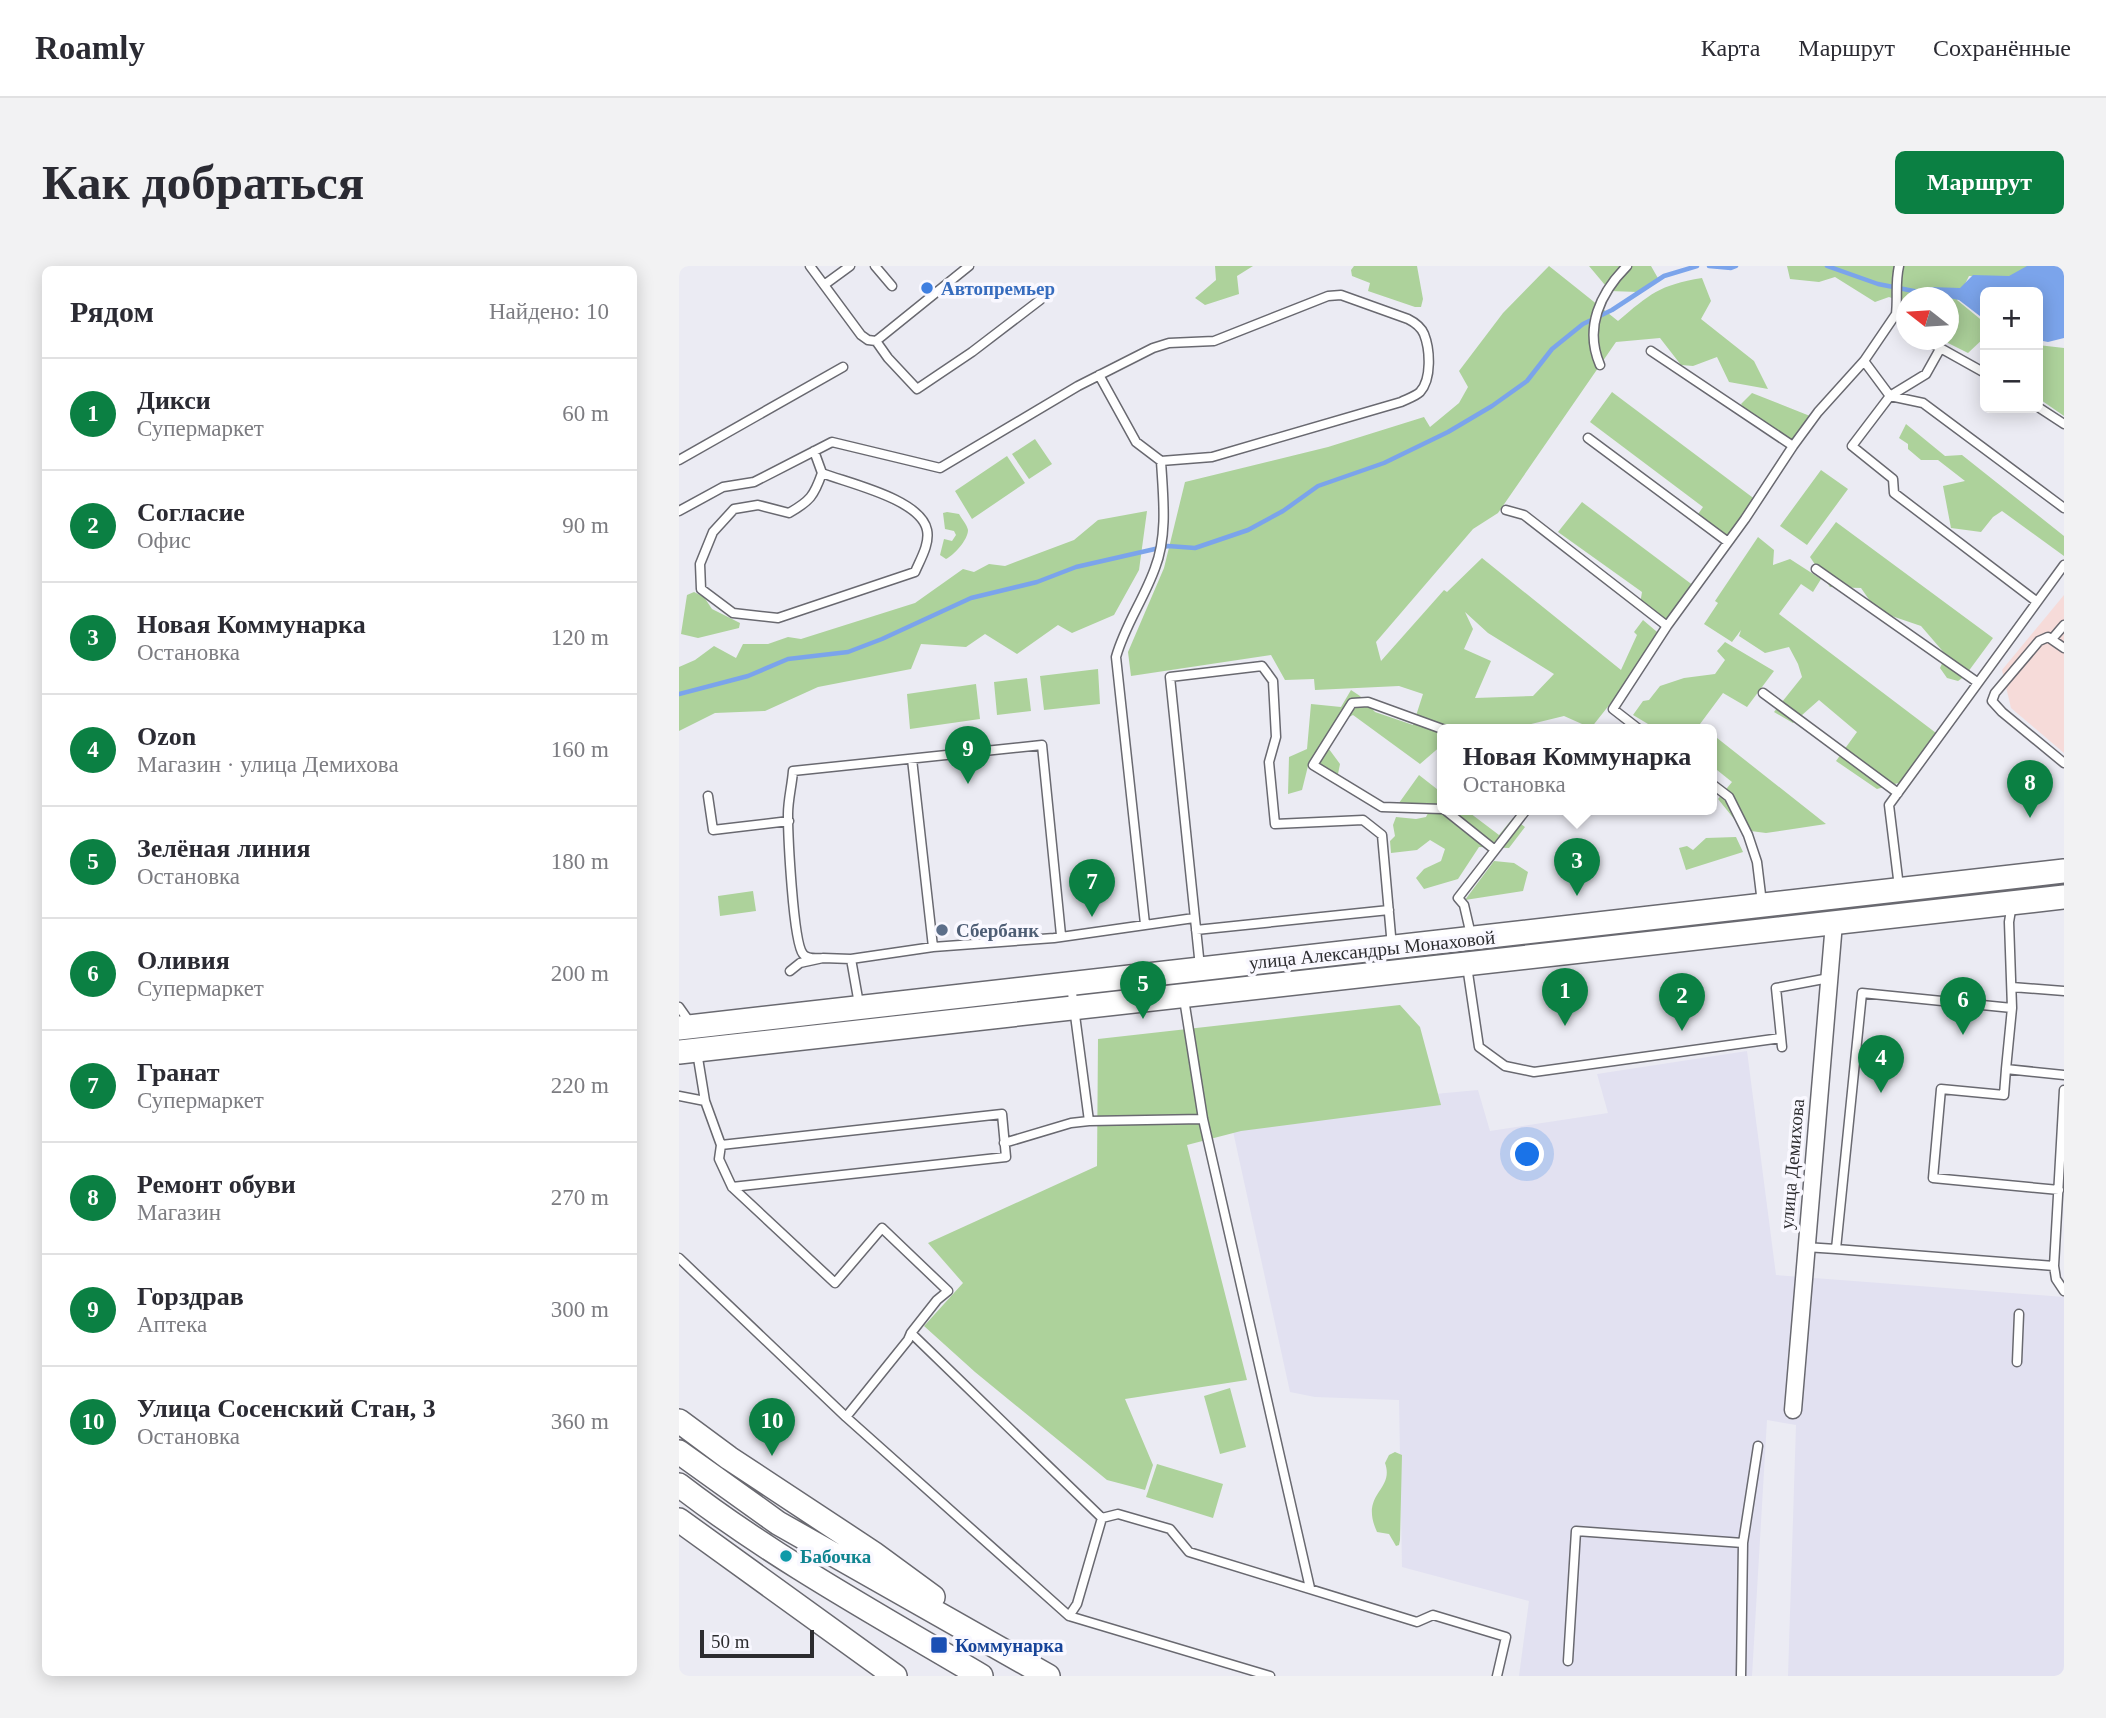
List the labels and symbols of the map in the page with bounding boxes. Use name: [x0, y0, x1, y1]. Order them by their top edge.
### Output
place label: Автопремьер: [941, 278, 1055, 299]
marker: Автопремьер: [919, 280, 935, 296]
north arrow: [1896, 287, 1959, 350]
pin: 9: [945, 726, 991, 784]
pin: 8: [2007, 760, 2053, 818]
pin: 3: [1554, 838, 1600, 896]
pin: 7: [1069, 859, 1115, 917]
place label: Сбербанк: [956, 920, 1039, 941]
marker: Сбербанк: [934, 922, 950, 938]
street label: улица Александры Монаховой: [1248, 927, 1496, 973]
pin: 5: [1120, 961, 1166, 1019]
pin: 1: [1542, 968, 1588, 1026]
pin: 2: [1659, 973, 1705, 1031]
pin: 6: [1940, 977, 1986, 1035]
pin: 4: [1858, 1035, 1904, 1093]
street label: улица Демихова: [1776, 1097, 1808, 1230]
your location: [1510, 1137, 1544, 1171]
pin: 10: [749, 1398, 795, 1456]
place label: Бабочка: [800, 1546, 872, 1567]
marker: Бабочка: [778, 1548, 794, 1564]
scale bar: [700, 1627, 814, 1659]
marker: Коммунарка: [929, 1635, 949, 1655]
place label: Коммунарка: [955, 1635, 1064, 1656]

